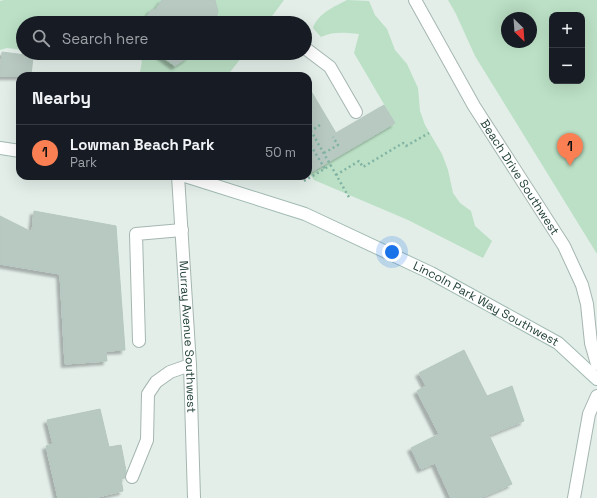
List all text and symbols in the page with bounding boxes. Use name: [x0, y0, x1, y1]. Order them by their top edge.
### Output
north arrow: [501, 12, 537, 48]
map controls: [549, 12, 585, 84]
button: +: [549, 12, 585, 48]
search box: [16, 16, 312, 60]
icon: search: [30, 27, 52, 49]
text: Search here: [62, 29, 148, 48]
button: −: [549, 48, 585, 84]
text: Nearby: [32, 87, 91, 109]
street label: Beach Drive Southwest: [477, 116, 563, 238]
pin: 1: [557, 133, 583, 166]
text: Lowman Beach Park: [70, 135, 215, 154]
text: 1: [42, 144, 48, 161]
text: 50 m: [265, 144, 296, 161]
text: Park: [70, 154, 97, 171]
your location: [382, 242, 402, 262]
street label: Lincoln Park Way Southwest: [411, 258, 562, 350]
street label: Murray Avenue Southwest: [175, 260, 199, 413]

